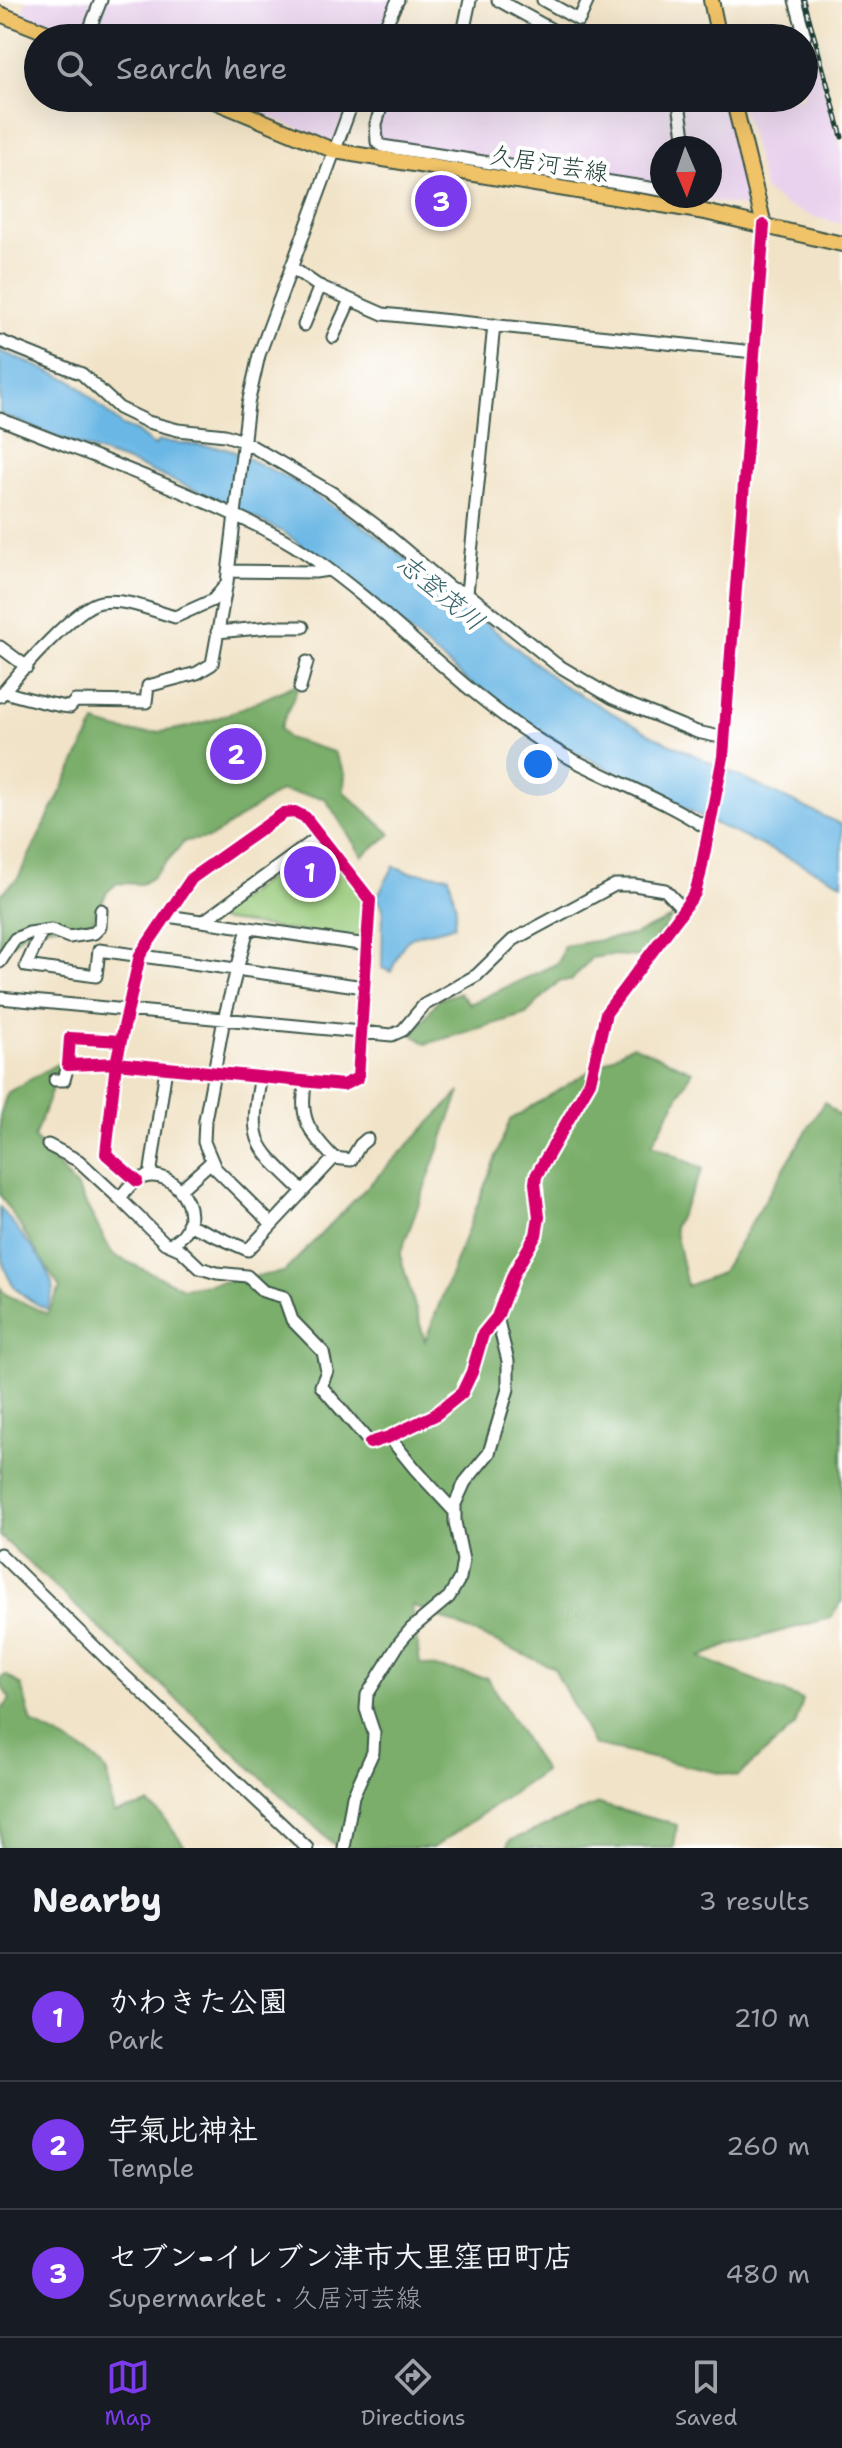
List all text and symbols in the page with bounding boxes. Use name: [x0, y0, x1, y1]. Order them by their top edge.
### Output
search box: [24, 24, 818, 112]
icon: search: [52, 46, 96, 90]
text: Search here: [116, 48, 287, 89]
north arrow: [650, 136, 722, 208]
street label: 久居河芸線: [487, 139, 611, 189]
pin: 3: [415, 171, 467, 231]
water label: 志登茂川: [390, 545, 492, 638]
pin: 2: [210, 724, 262, 784]
your location: [518, 744, 558, 784]
pin: 1: [284, 842, 336, 902]
text: Nearby: [32, 1877, 162, 1923]
text: 3 results: [698, 1883, 810, 1918]
text: かわきた公園: [108, 1981, 288, 2022]
text: 1: [52, 2000, 64, 2035]
text: 210 m: [733, 2000, 810, 2035]
text: Park: [108, 2022, 164, 2057]
text: 宇氣比神社: [108, 2109, 258, 2150]
text: 2: [49, 2128, 67, 2163]
text: 260 m: [726, 2128, 810, 2163]
text: Temple: [108, 2150, 195, 2185]
text: セブン-イレブン津市大里窪田町店: [108, 2236, 574, 2277]
text: 3: [49, 2256, 67, 2291]
text: 480 m: [725, 2256, 810, 2291]
text: Supermarket · 久居河芸線: [108, 2280, 421, 2315]
tab: Map: [105, 2355, 152, 2432]
tab: Directions: [361, 2355, 466, 2432]
tab: Saved: [675, 2355, 737, 2432]

